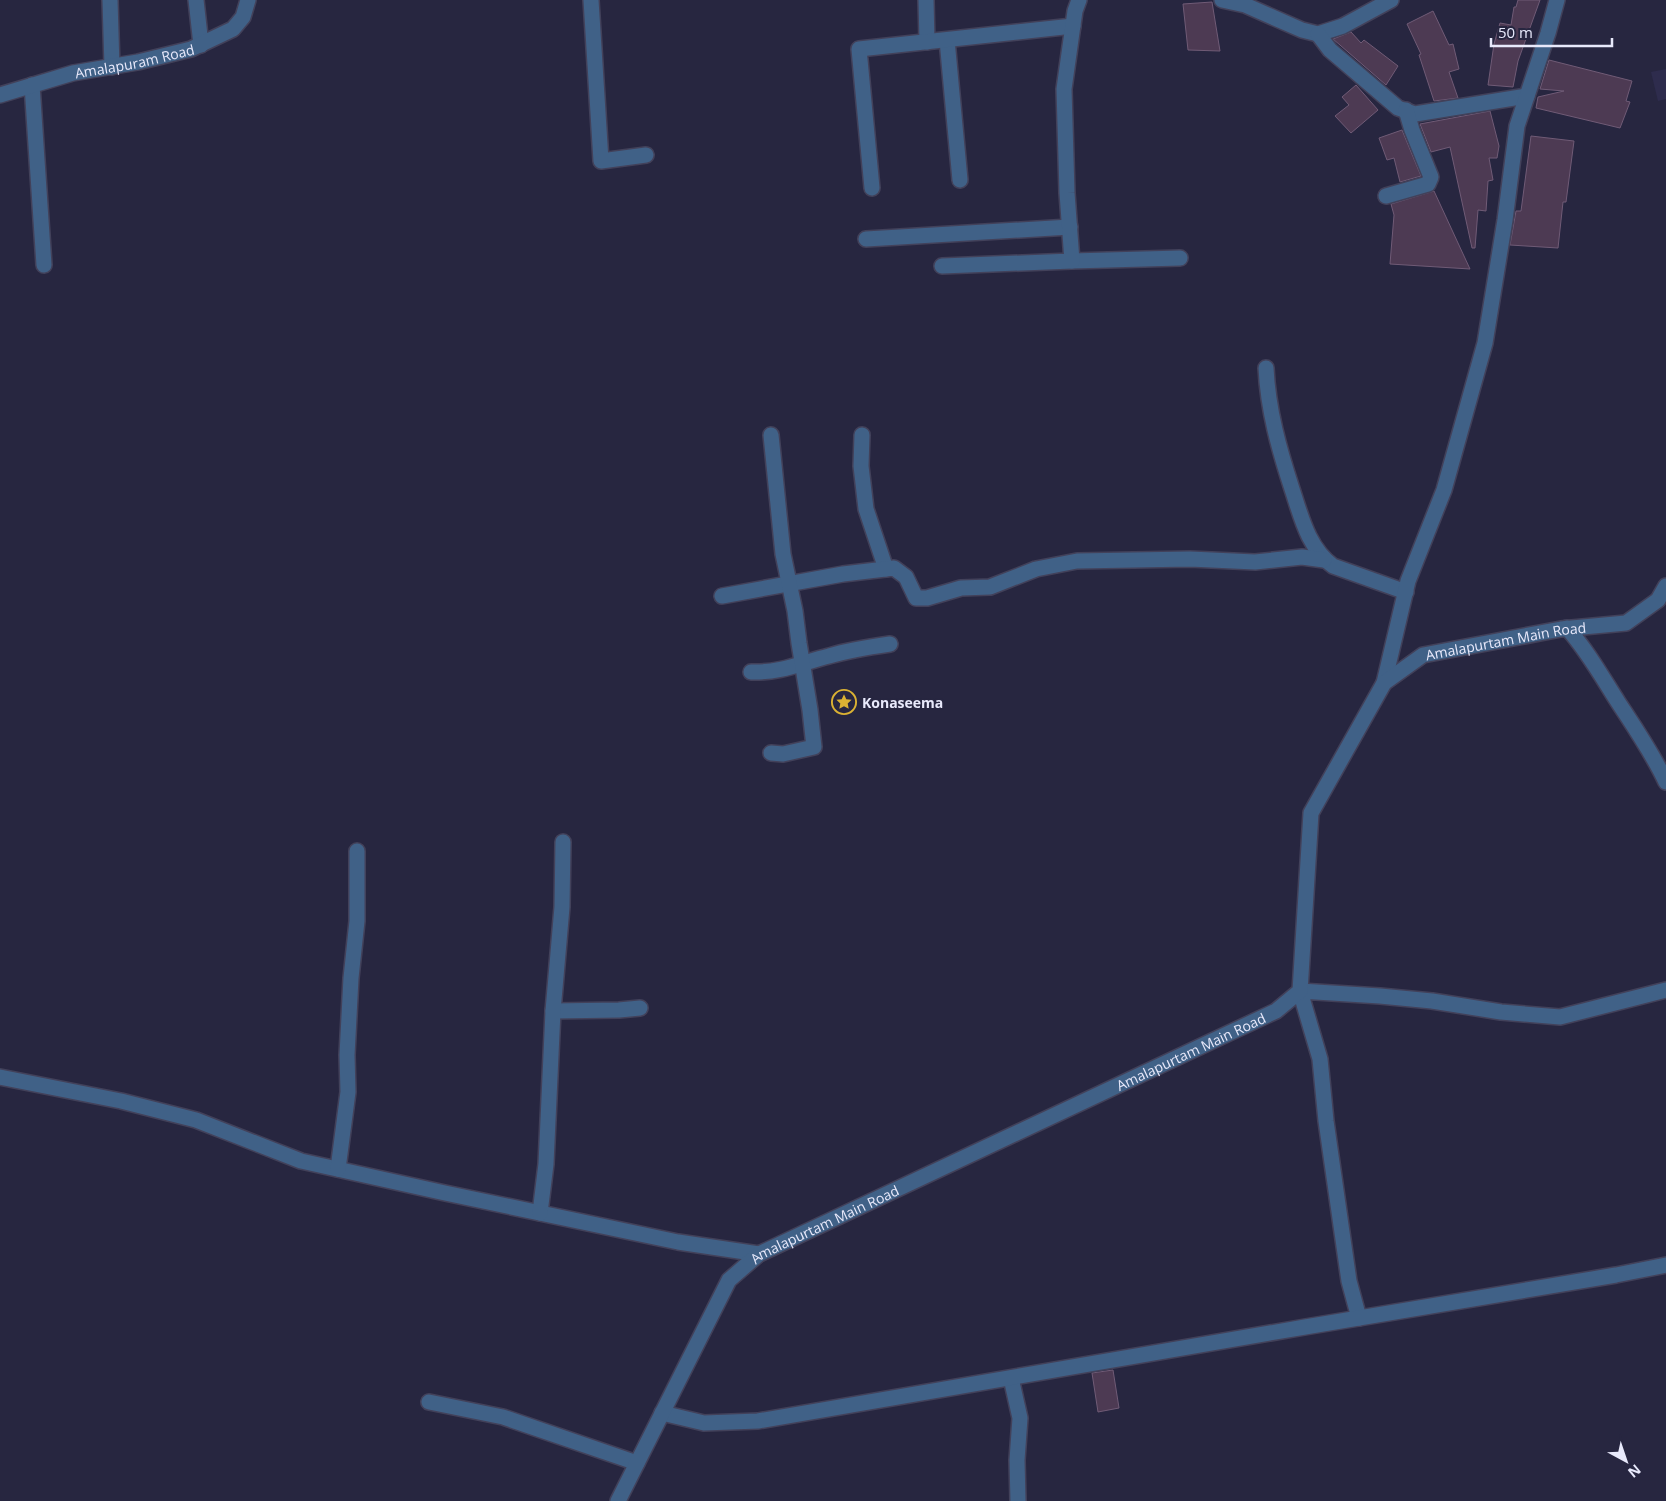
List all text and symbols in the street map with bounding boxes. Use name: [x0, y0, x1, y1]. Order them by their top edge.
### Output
scale bar: [1491, 15, 1612, 47]
text: 50 m: [1498, 22, 1533, 42]
street label: Amalapuram Road: [73, 39, 196, 82]
street label: Amalapurtam Main Road: [1424, 617, 1587, 664]
place icon: Konaseema: [831, 689, 857, 715]
place label: Konaseema: [862, 693, 943, 712]
street label: Amalapurtam Main Road: [1113, 1008, 1268, 1094]
street label: Amalapurtam Main Road: [746, 1180, 902, 1267]
north arrow: [1601, 1436, 1651, 1486]
text: N: [1624, 1460, 1645, 1482]

